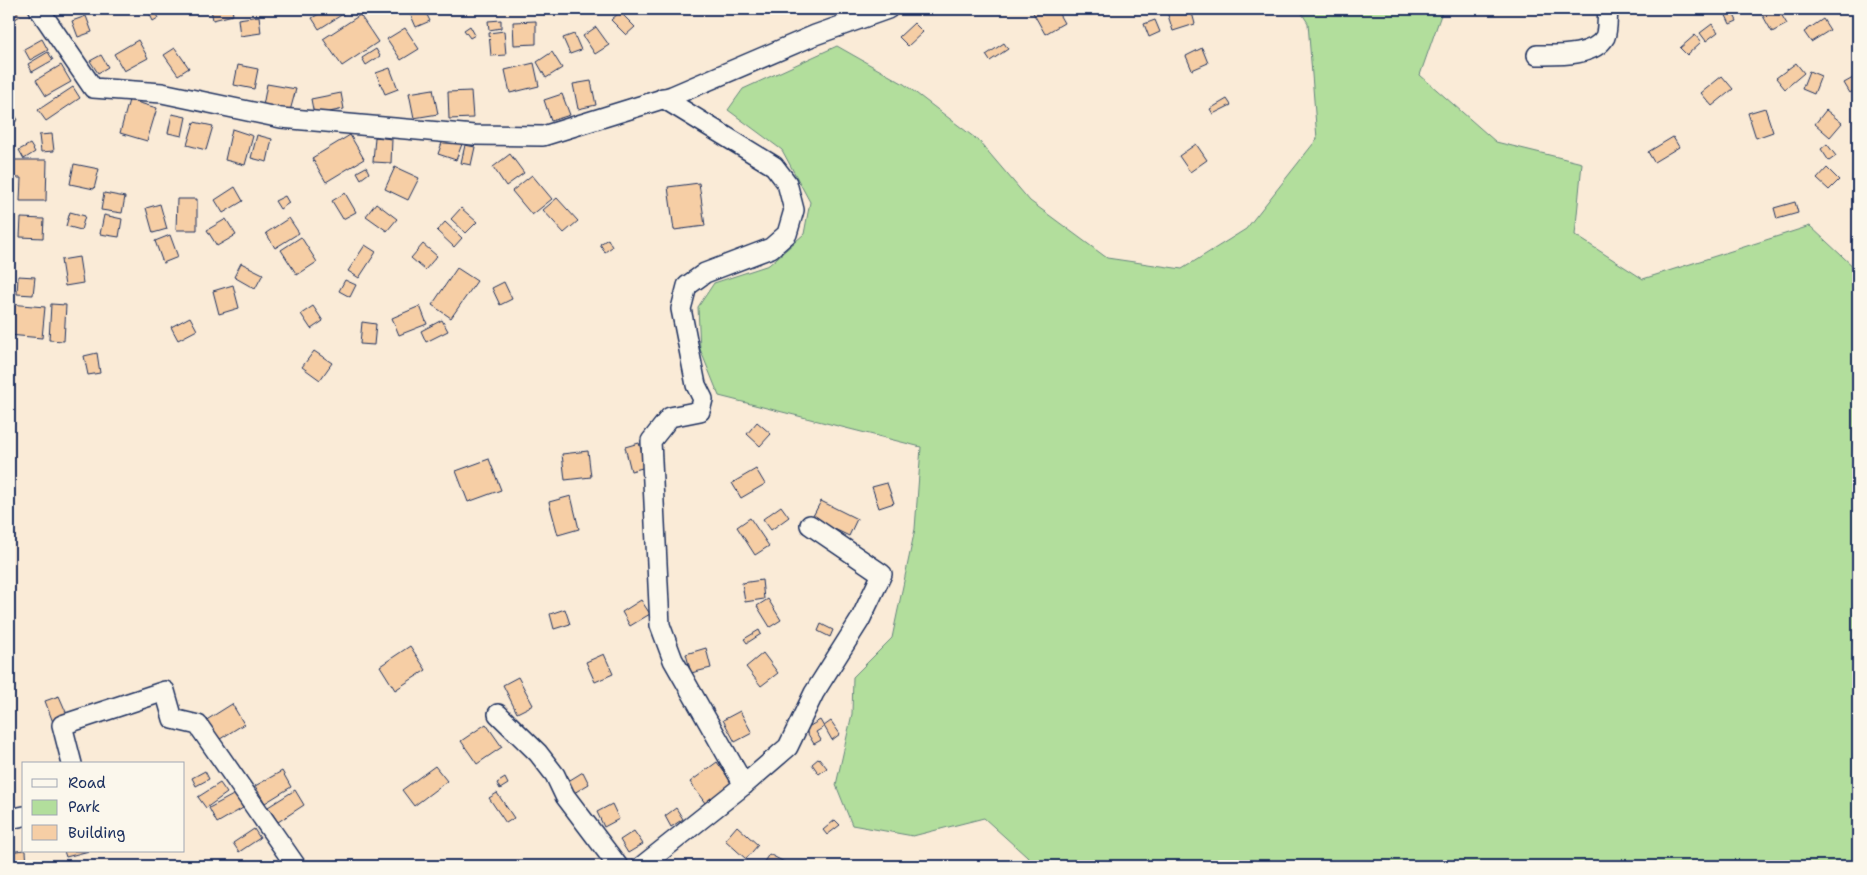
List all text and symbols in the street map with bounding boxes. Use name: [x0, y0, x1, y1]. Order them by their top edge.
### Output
legend: [22, 762, 185, 852]
text: Road: [68, 773, 106, 793]
text: Park: [68, 797, 100, 817]
text: Building: [68, 823, 125, 843]

